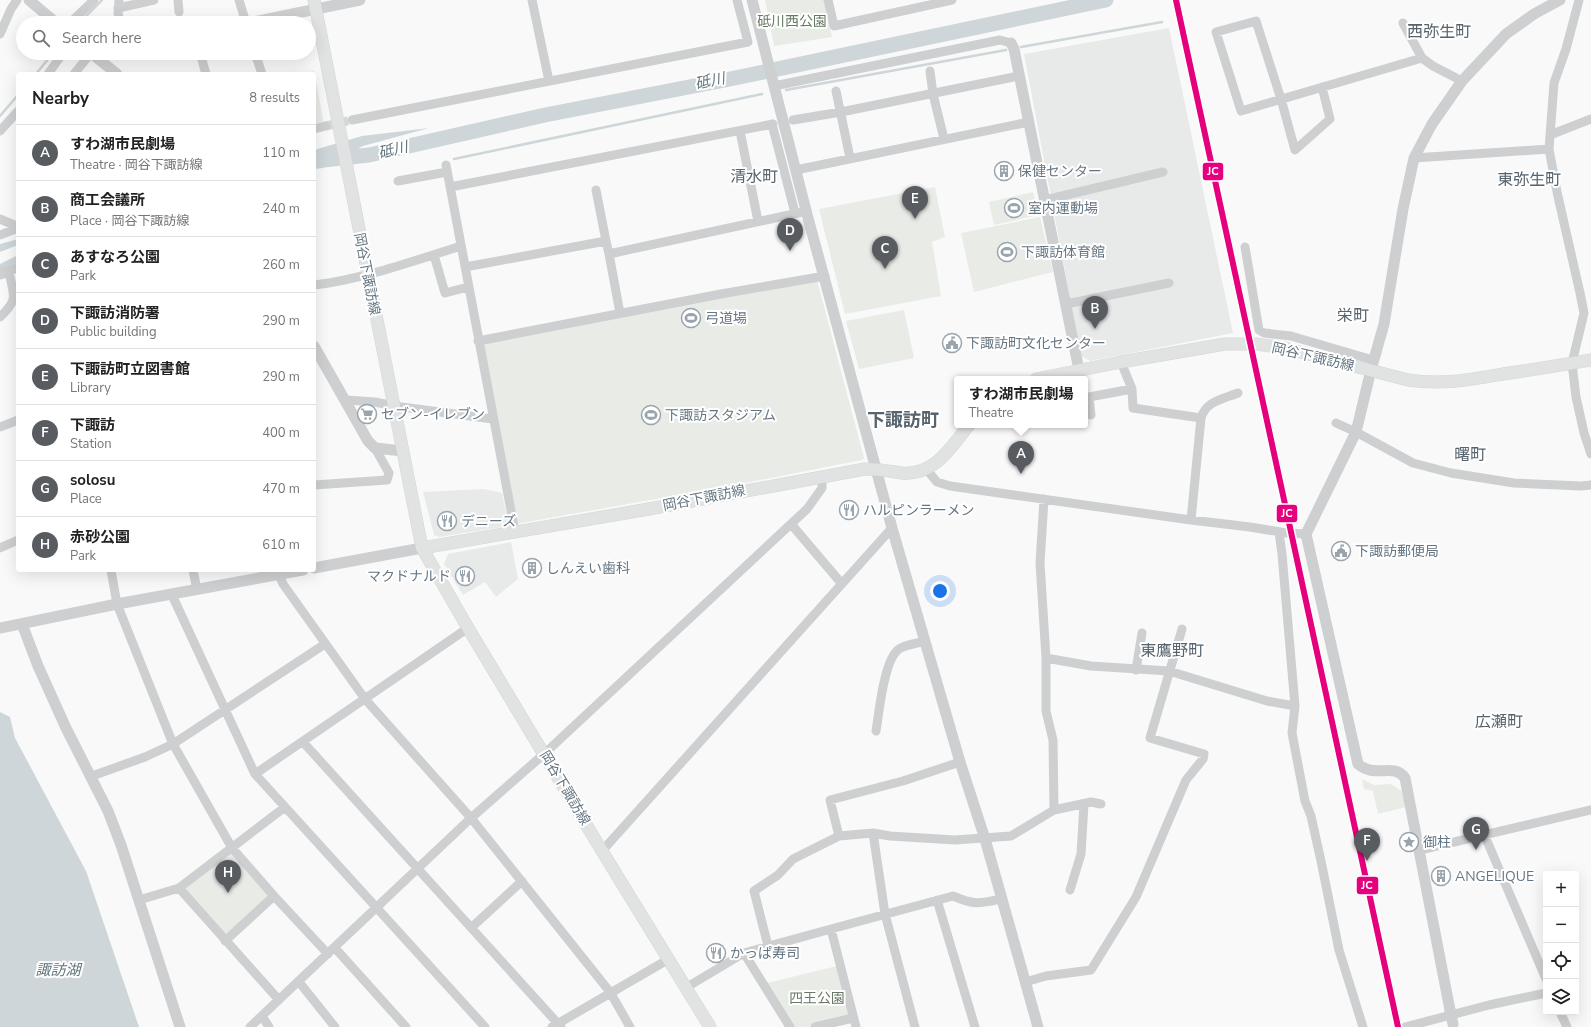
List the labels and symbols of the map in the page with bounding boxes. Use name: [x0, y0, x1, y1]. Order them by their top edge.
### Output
park label: 砥川西公園: [757, 12, 827, 31]
district label: 西弥生町: [1407, 21, 1471, 43]
water label: 砥川: [693, 68, 729, 94]
water label: 砥川: [376, 136, 412, 163]
building icon: 保健センター: [993, 160, 1015, 182]
place label: 保健センター: [1018, 162, 1102, 181]
line badge: JC: [1202, 162, 1224, 181]
text: JC: [1206, 164, 1219, 179]
district label: 清水町: [730, 166, 778, 188]
district label: 東弥生町: [1497, 169, 1561, 191]
pin: E: [902, 186, 928, 219]
sports icon: 室内運動場: [1003, 197, 1025, 219]
place label: 室内運動場: [1028, 199, 1098, 218]
pin: D: [777, 218, 803, 251]
street label: 岡谷下諏訪線: [350, 231, 384, 317]
pin: C: [872, 236, 898, 269]
sports icon: 下諏訪体育館: [996, 241, 1018, 263]
place label: 下諏訪体育館: [1021, 243, 1105, 262]
pin: B: [1082, 296, 1108, 329]
district label: 栄町: [1337, 305, 1369, 327]
sports icon: 弓道場: [680, 307, 702, 329]
place label: 弓道場: [705, 309, 747, 328]
public building icon: 下諏訪町文化センター: [941, 332, 963, 354]
place label: 下諏訪町文化センター: [966, 334, 1106, 353]
street label: 岡谷下諏訪線: [1270, 338, 1356, 376]
supermarket icon: セブン-イレブン: [356, 403, 378, 425]
sports icon: 下諏訪スタジアム: [640, 404, 662, 426]
place label: セブン-イレブン: [381, 405, 485, 424]
place label: 下諏訪スタジアム: [665, 406, 776, 425]
district label: 下諏訪町: [867, 408, 939, 432]
pin: A: [1008, 441, 1034, 474]
district label: 曙町: [1454, 444, 1486, 466]
street label: 岡谷下諏訪線: [661, 481, 747, 515]
restaurant icon: ハルピンラーメン: [838, 499, 860, 521]
place label: ハルピンラーメン: [863, 501, 974, 520]
line badge: JC: [1276, 504, 1298, 523]
text: JC: [1280, 506, 1293, 521]
restaurant icon: デニーズ: [436, 510, 458, 532]
place label: デニーズ: [461, 512, 516, 531]
public building icon: 下諏訪郵便局: [1330, 540, 1352, 562]
place label: 下諏訪郵便局: [1355, 542, 1439, 561]
building icon: しんえい歯科: [521, 557, 543, 579]
place label: しんえい歯科: [546, 559, 630, 578]
restaurant icon: マクドナルド: [454, 565, 476, 587]
place label: マクドナルド: [367, 567, 451, 586]
your location: [930, 581, 950, 601]
district label: 東鷹野町: [1140, 640, 1204, 662]
district label: 広瀬町: [1475, 711, 1523, 733]
street label: 岡谷下諏訪線: [535, 747, 595, 829]
pin: G: [1463, 817, 1489, 850]
pin: F: [1354, 828, 1380, 861]
place icon: 御柱: [1398, 831, 1420, 853]
place label: 御柱: [1423, 833, 1451, 852]
pin: H: [215, 860, 241, 893]
building icon: ANGELIQUE: [1430, 865, 1452, 887]
place label: ANGELIQUE: [1455, 867, 1534, 886]
line badge: JC: [1356, 876, 1379, 895]
text: JC: [1360, 878, 1373, 893]
restaurant icon: かっぱ寿司: [705, 942, 727, 964]
place label: かっぱ寿司: [730, 944, 800, 963]
water label: 諏訪湖: [35, 960, 82, 980]
park label: 四王公園: [789, 989, 845, 1008]

